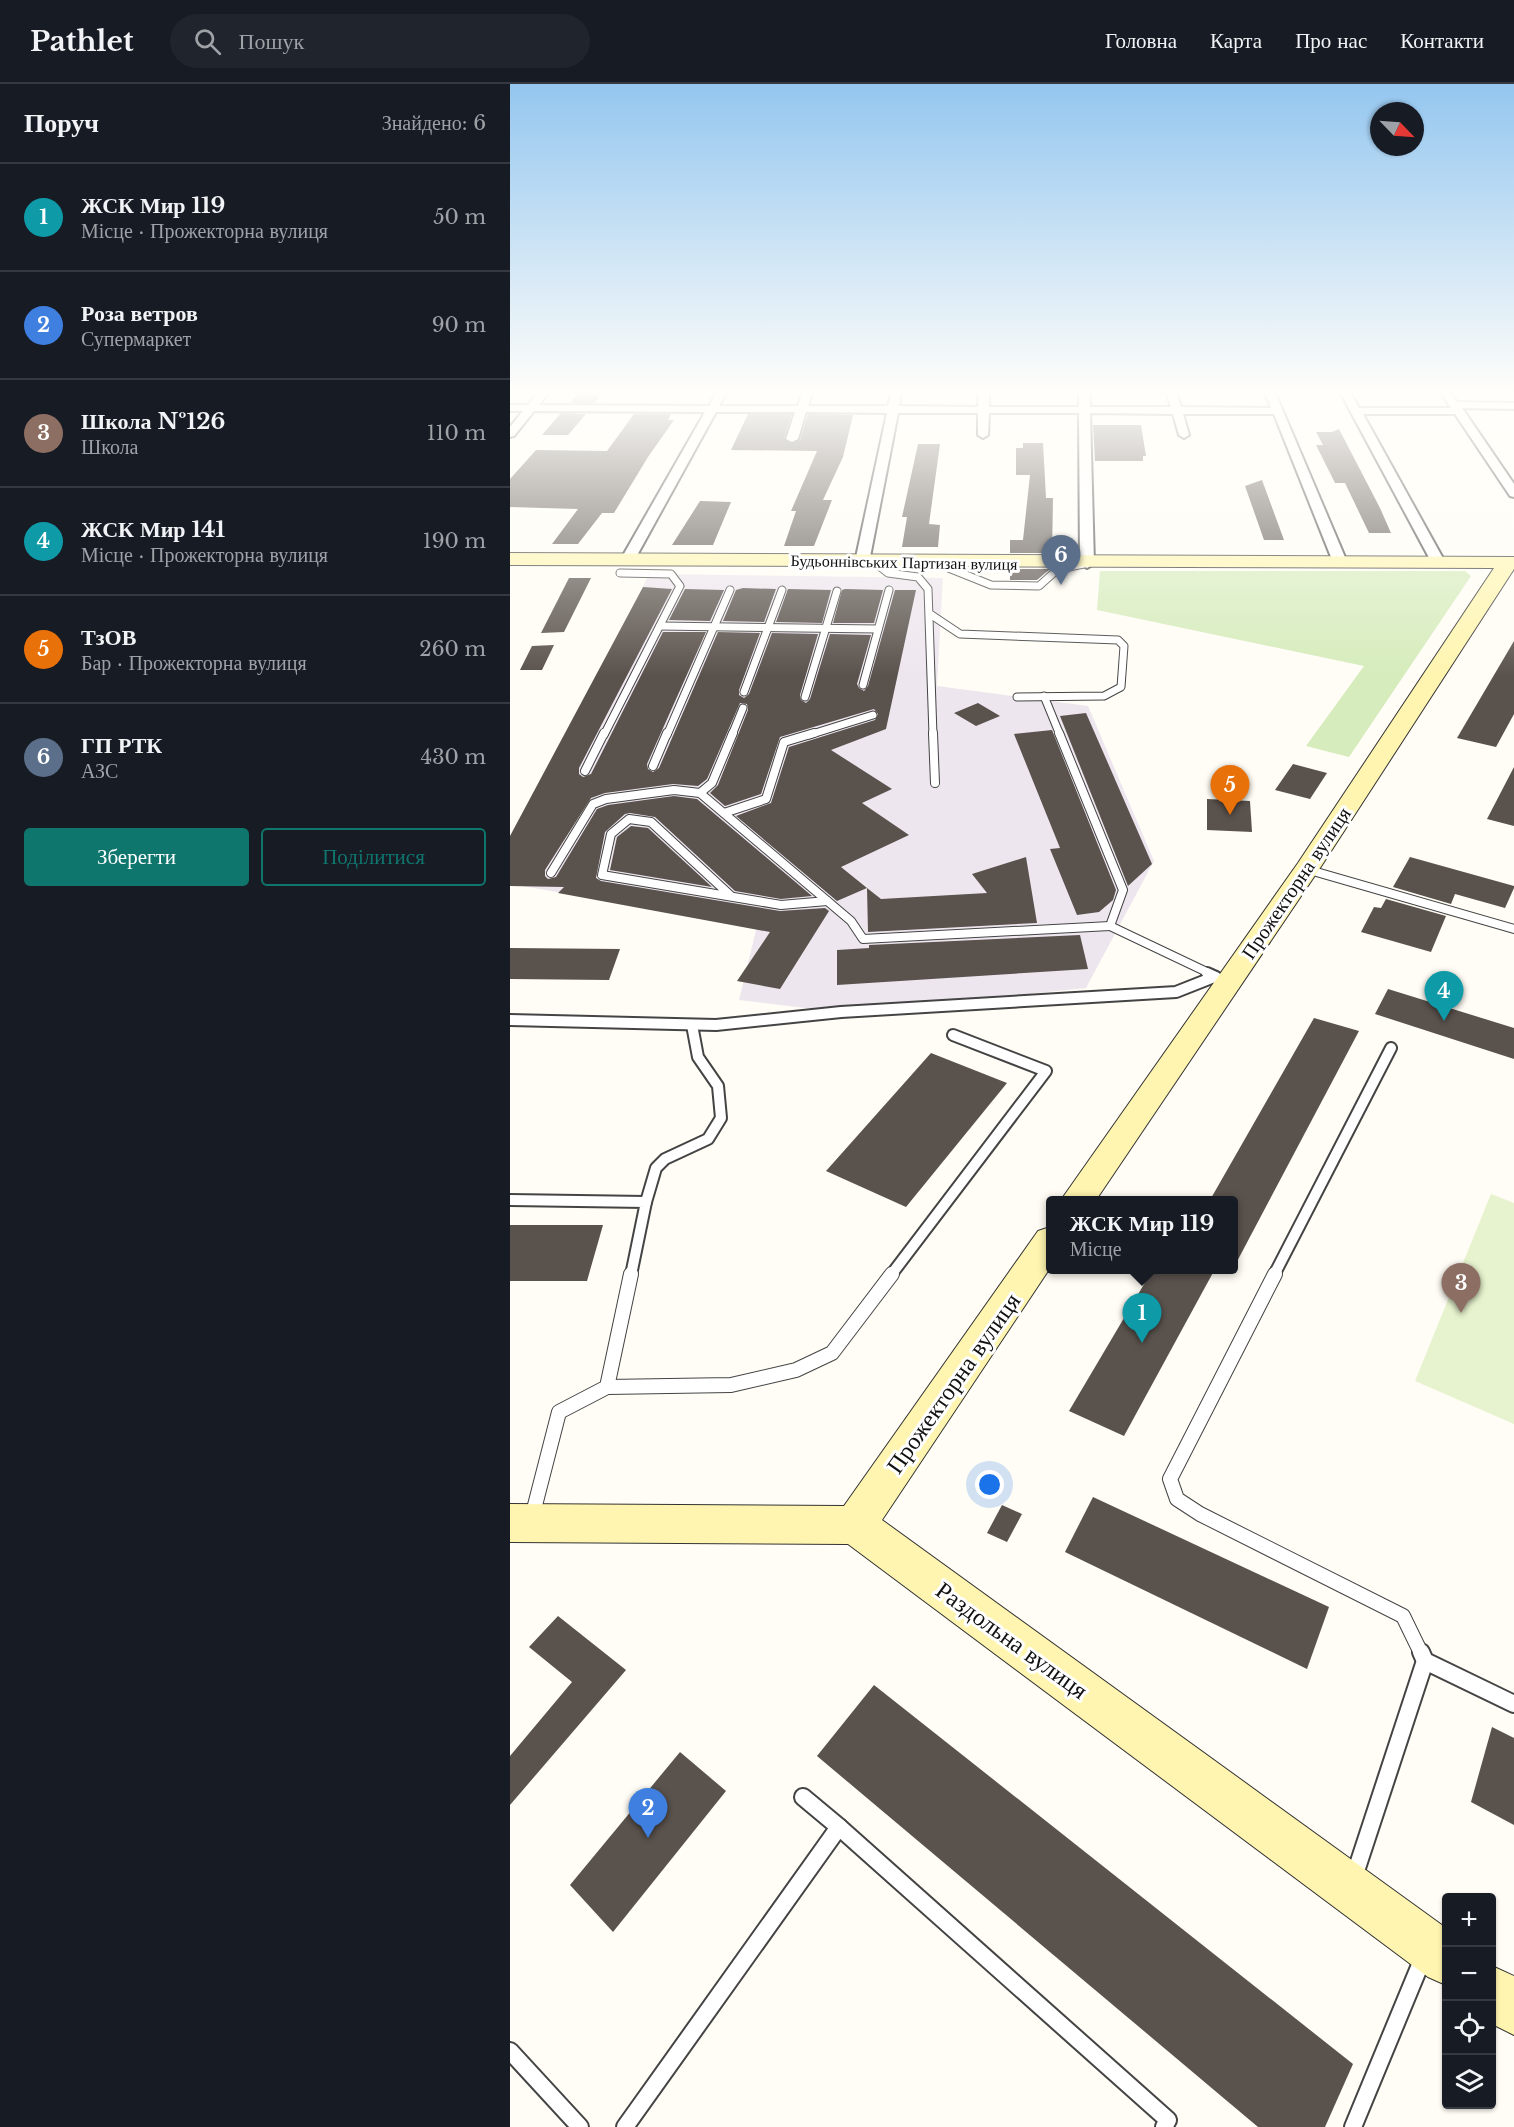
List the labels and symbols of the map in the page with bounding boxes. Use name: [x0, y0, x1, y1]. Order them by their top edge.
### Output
north arrow: [1370, 102, 1424, 156]
pin: 6: [1042, 536, 1080, 585]
street label: Будьоннівських Партизан вулиця: [790, 550, 1018, 574]
pin: 5: [1210, 766, 1250, 815]
street label: Прожекторна вулиця: [1236, 802, 1356, 964]
pin: 4: [1424, 972, 1464, 1021]
pin: 3: [1442, 1264, 1480, 1313]
street label: Прожекторна вулиця: [880, 1287, 1026, 1479]
pin: 1: [1122, 1294, 1162, 1343]
your location: [975, 1470, 1004, 1499]
street label: Раздольна вулиця: [930, 1575, 1094, 1705]
pin: 2: [628, 1788, 668, 1838]

